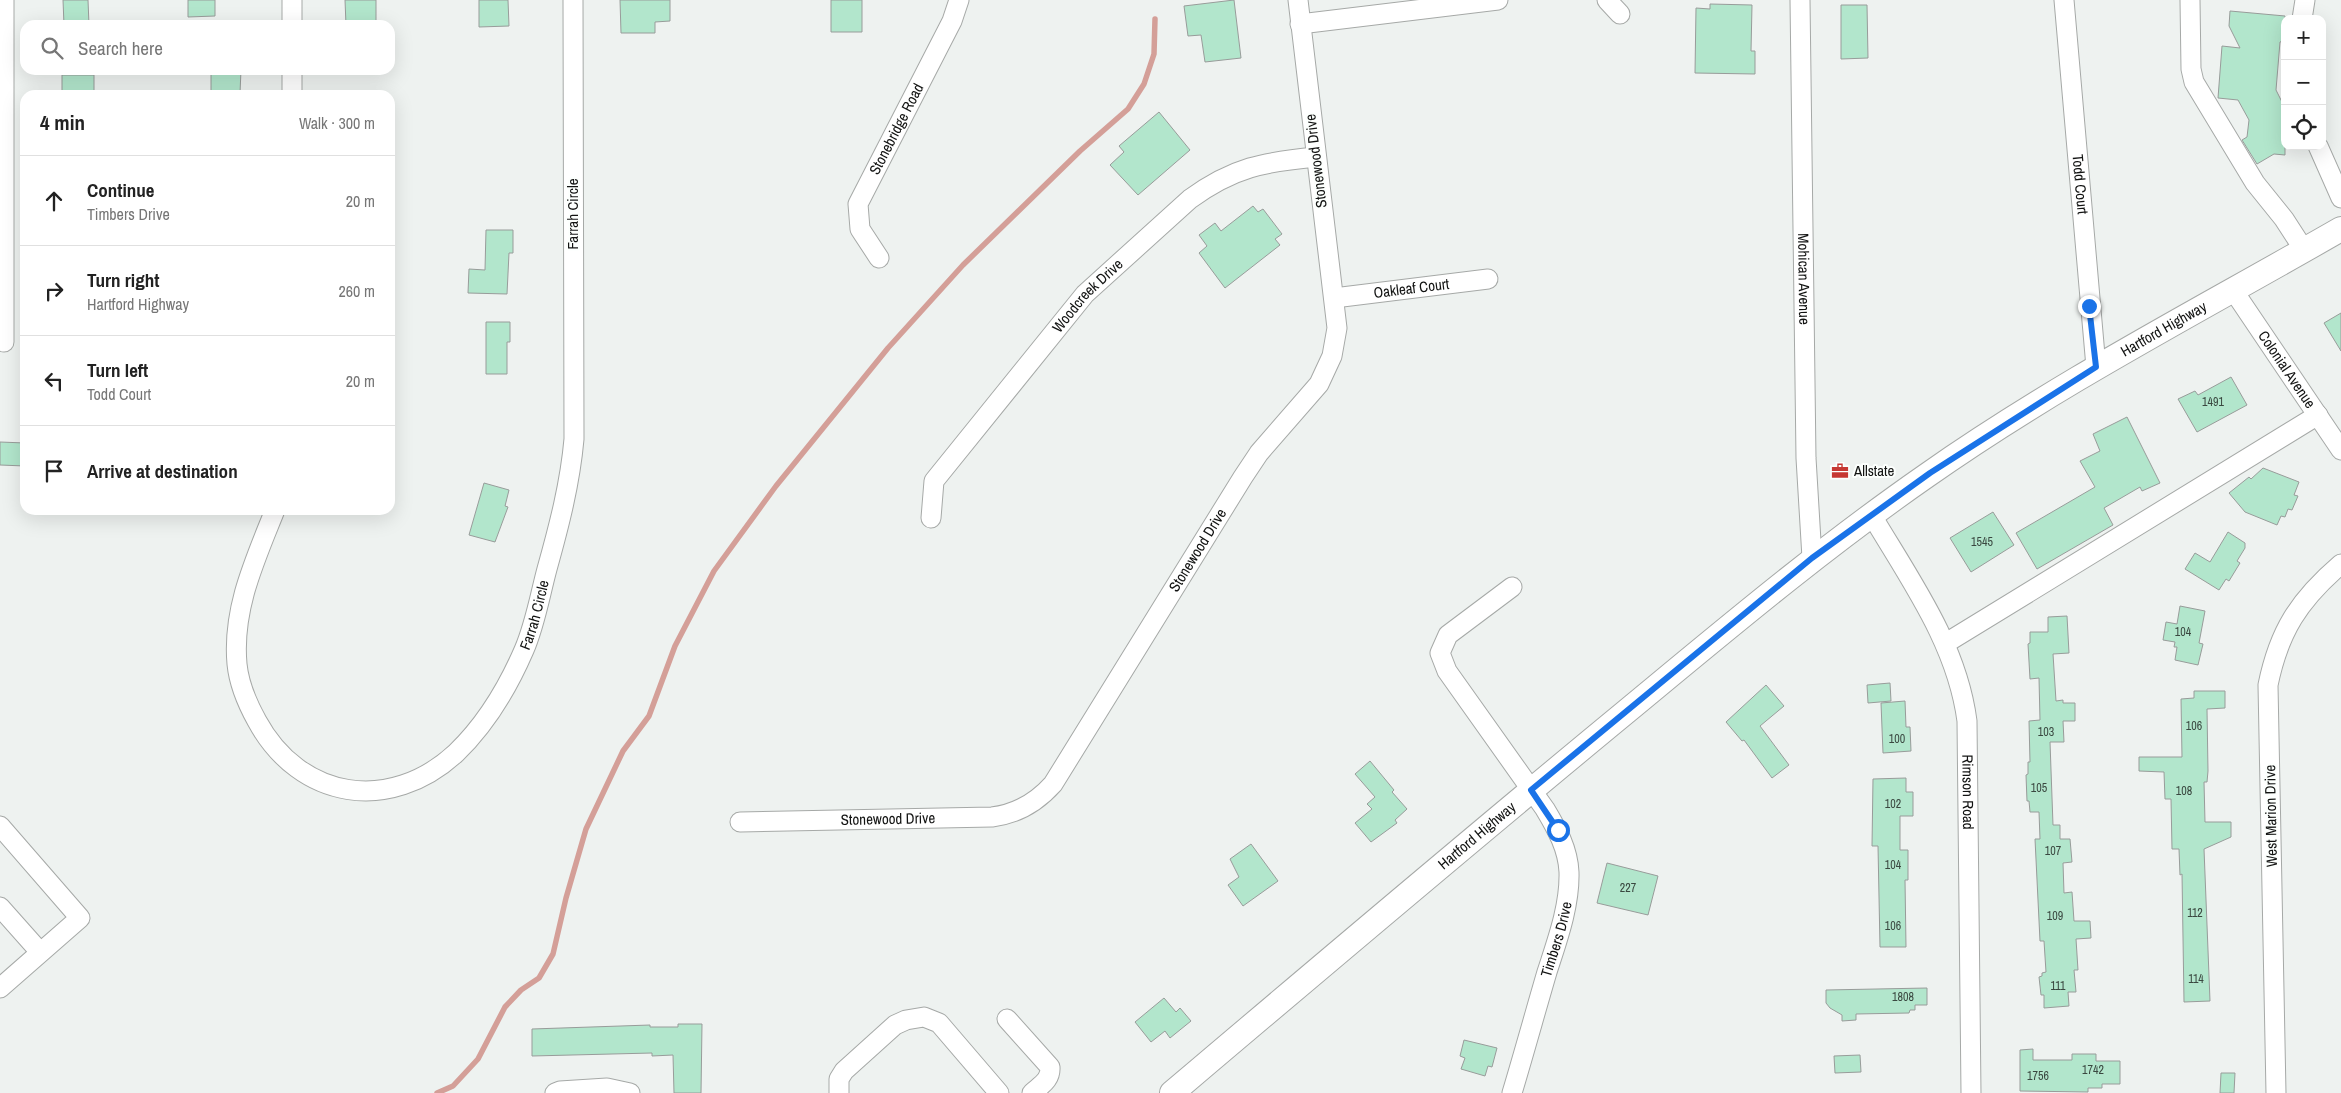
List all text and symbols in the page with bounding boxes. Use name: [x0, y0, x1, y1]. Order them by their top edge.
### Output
map controls: [2281, 15, 2326, 150]
button: +: [2281, 15, 2326, 60]
search box: [20, 20, 395, 75]
icon: search: [38, 34, 66, 62]
text: Search here: [78, 35, 163, 61]
button: −: [2281, 60, 2326, 105]
street label: Stonebridge Road: [864, 80, 928, 178]
button: locate: [2281, 105, 2326, 150]
text: 4 min: [40, 108, 85, 137]
text: Walk · 300 m: [299, 112, 375, 134]
street label: Stonewood Drive: [1299, 113, 1332, 209]
street label: Todd Court: [2067, 153, 2094, 216]
text: Continue: [87, 177, 155, 203]
street label: Farrah Circle: [562, 178, 583, 250]
icon: ahead: [40, 187, 68, 215]
text: 20 m: [346, 190, 375, 212]
text: Timbers Drive: [87, 203, 170, 225]
street label: Mohican Avenue: [1793, 233, 1815, 325]
street label: Woodcreek Drive: [1047, 254, 1127, 337]
text: Turn right: [87, 267, 159, 293]
street label: Oakleaf Court: [1372, 273, 1451, 303]
icon: right: [40, 277, 68, 305]
text: 260 m: [339, 280, 375, 302]
text: Hartford Highway: [87, 293, 189, 315]
route end: [2078, 295, 2101, 318]
street label: Hartford Highway: [2116, 295, 2211, 361]
street label: Colonial Avenue: [2253, 326, 2321, 412]
text: Turn left: [87, 357, 148, 383]
icon: left: [40, 367, 68, 395]
text: 20 m: [346, 370, 375, 392]
text: Todd Court: [87, 383, 151, 405]
house number: 1491: [2202, 394, 2224, 410]
icon: arrive: [40, 457, 68, 485]
text: Arrive at destination: [87, 458, 238, 484]
place label: Allstate: [1853, 460, 1894, 481]
office icon: Allstate: [1830, 461, 1850, 481]
street label: Stonewood Drive: [1164, 504, 1231, 596]
house number: 1545: [1971, 534, 1993, 550]
street label: Farrah Circle: [514, 578, 554, 653]
house number: 104: [2175, 624, 2192, 640]
house number: 106: [2186, 718, 2202, 734]
house number: 103: [2038, 724, 2054, 740]
house number: 100: [1889, 731, 1905, 747]
street label: Rimson Road: [1957, 754, 1979, 830]
street label: West Marion Drive: [2259, 765, 2282, 867]
house number: 105: [2031, 780, 2048, 796]
house number: 108: [2176, 783, 2192, 799]
street label: Hartford Highway: [1433, 796, 1521, 874]
house number: 102: [1885, 796, 1901, 812]
street label: Stonewood Drive: [841, 807, 936, 830]
route start: [1547, 819, 1570, 842]
house number: 107: [2045, 843, 2062, 859]
house number: 104: [1885, 857, 1902, 873]
house number: 227: [1620, 880, 1637, 896]
street label: Timbers Drive: [1535, 900, 1577, 979]
house number: 112: [2187, 905, 2203, 921]
house number: 109: [2047, 908, 2063, 924]
house number: 106: [1885, 918, 1901, 934]
house number: 114: [2188, 971, 2204, 987]
house number: 111: [2051, 978, 2066, 994]
house number: 1808: [1892, 989, 1914, 1005]
house number: 1742: [2082, 1062, 2104, 1078]
house number: 1756: [2027, 1068, 2049, 1084]

